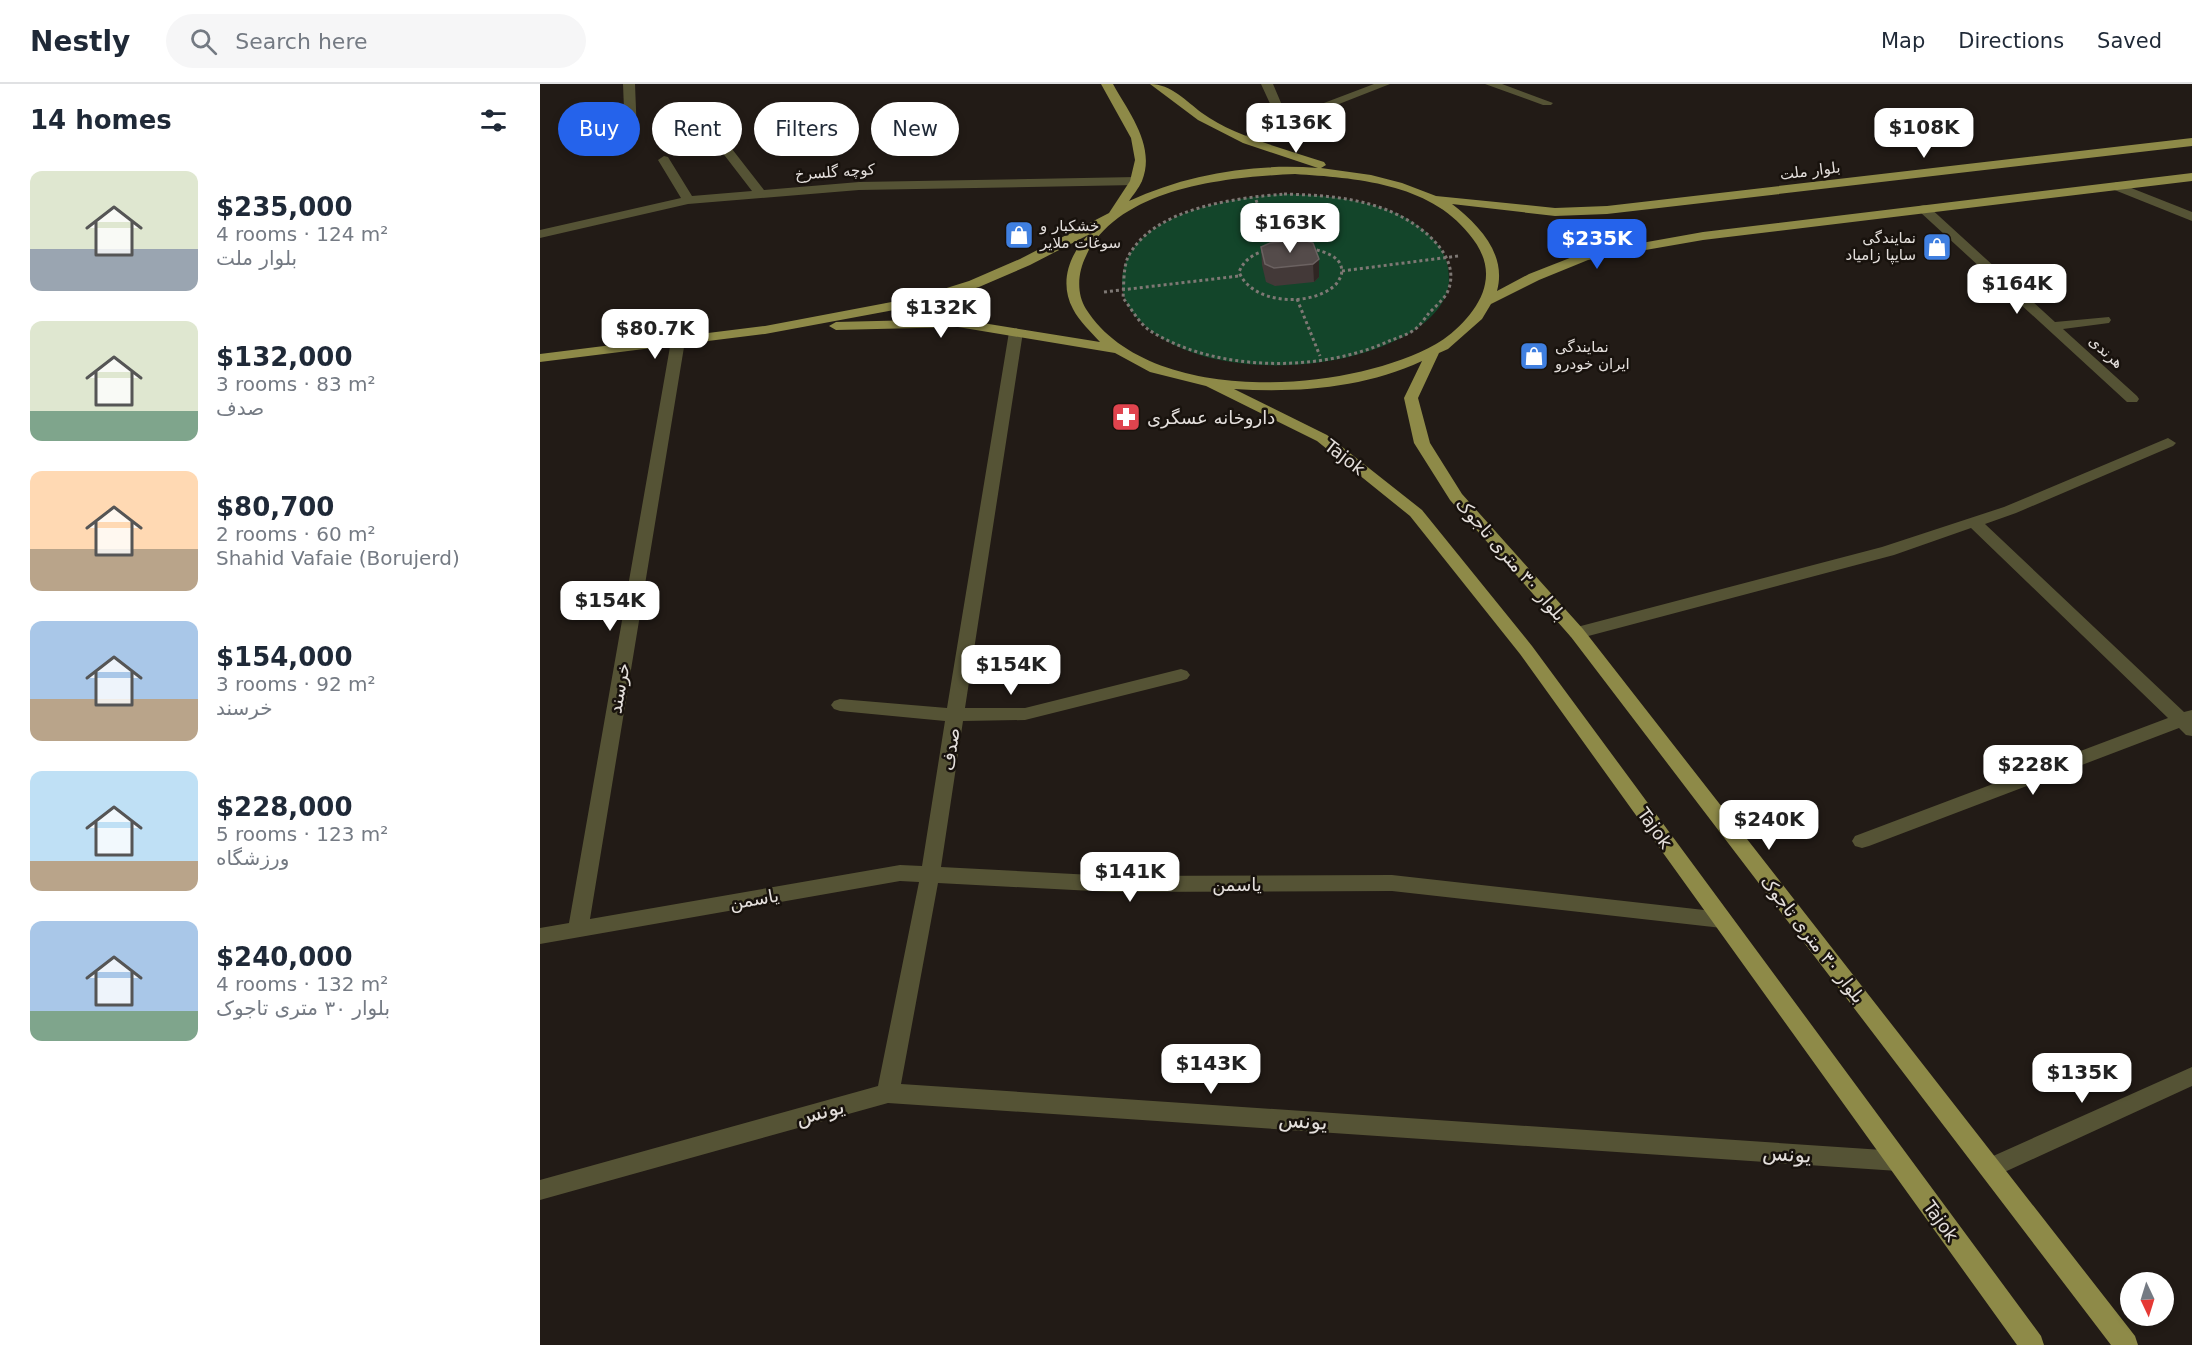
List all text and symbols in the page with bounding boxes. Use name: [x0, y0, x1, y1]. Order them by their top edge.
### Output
search box: [166, 14, 586, 68]
text: Nestly: [30, 25, 130, 58]
icon: search: [187, 25, 220, 58]
text: Search here: [235, 29, 367, 54]
text: Map: [1881, 29, 1925, 53]
text: Directions: [1958, 29, 2064, 53]
text: Saved: [2097, 29, 2162, 53]
chip: Buy: [558, 102, 640, 156]
chip: Rent: [652, 102, 742, 156]
chip: Filters: [754, 102, 859, 156]
chip: New: [871, 102, 959, 156]
pin: $136K: [1254, 103, 1338, 154]
icon: filters: [477, 104, 510, 137]
text: 14 homes: [30, 105, 172, 135]
pin: $108K: [1882, 108, 1966, 159]
text: $136K: [1260, 110, 1332, 134]
text: $108K: [1888, 115, 1960, 139]
street label: بلوار ملت: [1779, 158, 1841, 184]
street label: کوچه گلسرخ: [794, 160, 877, 184]
text: $235,000: [216, 192, 353, 222]
icon: home: [78, 195, 150, 267]
pin: $163K: [1248, 203, 1332, 254]
text: $163K: [1254, 210, 1326, 234]
place label: خشکبار و سوغات ملایر: [1039, 217, 1121, 252]
shop icon: خشکبار و سوغات ملایر: [1003, 219, 1035, 251]
pin: $235K: [1555, 219, 1639, 270]
text: 4 rooms · 124 m²: [216, 222, 388, 246]
text: $235K: [1561, 226, 1633, 250]
place label: نمایندگی سایپا زامیاد: [1846, 229, 1916, 265]
shop icon: نمایندگی سایپا زامیاد: [1921, 231, 1953, 263]
text: بلوار ملت: [216, 246, 297, 270]
pin: $164K: [1975, 264, 2059, 315]
text: $164K: [1981, 271, 2053, 295]
pin: $132K: [899, 288, 983, 339]
text: $132K: [905, 295, 977, 319]
pin: $80.7K: [606, 309, 704, 360]
text: $80.7K: [616, 316, 694, 340]
street label: هرندی: [2085, 332, 2127, 372]
place label: نمایندگی ایران خودرو: [1554, 338, 1630, 373]
shop icon: نمایندگی ایران خودرو: [1518, 340, 1550, 372]
text: $132,000: [216, 342, 353, 372]
icon: home: [78, 345, 150, 417]
text: 3 rooms · 83 m²: [216, 372, 376, 396]
text: صدف: [216, 396, 264, 420]
pharmacy icon: داروخانه عسگری: [1110, 401, 1142, 433]
place label: داروخانه عسگری: [1147, 407, 1275, 429]
street label: Tajok: [1320, 434, 1370, 480]
text: $80,700: [216, 492, 334, 522]
street label: بلوار ۳۰ متری تاجوک: [1451, 493, 1570, 626]
icon: home: [78, 495, 150, 567]
text: 2 rooms · 60 m²: [216, 522, 376, 546]
text: Shahid Vafaie (Borujerd): [216, 546, 460, 570]
pin: $154K: [568, 581, 652, 632]
text: $154K: [574, 588, 646, 612]
text: $154,000: [216, 642, 353, 672]
icon: home: [78, 645, 150, 717]
pin: $154K: [969, 645, 1053, 696]
text: $154K: [975, 652, 1047, 676]
street label: خرسند: [604, 661, 635, 715]
text: 3 rooms · 92 m²: [216, 672, 376, 696]
text: خرسند: [216, 696, 273, 720]
street label: صدف: [936, 726, 964, 772]
pin: $228K: [1991, 745, 2075, 796]
text: $228K: [1997, 752, 2069, 776]
text: $228,000: [216, 792, 353, 822]
icon: home: [78, 795, 150, 867]
pin: $240K: [1727, 800, 1811, 851]
street label: Tajok: [1633, 803, 1677, 853]
text: $240K: [1733, 807, 1805, 831]
text: 5 rooms · 123 m²: [216, 822, 388, 846]
text: ورزشگاه: [216, 846, 289, 870]
pin: $141K: [1088, 852, 1172, 903]
text: $141K: [1094, 859, 1166, 883]
street label: بلوار ۳۰ متری تاجوک: [1756, 871, 1869, 1008]
street label: یاسمن: [1212, 874, 1262, 896]
street label: یاسمن: [728, 884, 780, 915]
text: $240,000: [216, 942, 353, 972]
icon: home: [78, 945, 150, 1017]
text: 4 rooms · 132 m²: [216, 972, 388, 996]
text: بلوار ۳۰ متری تاجوک: [216, 996, 390, 1020]
pin: $143K: [1169, 1044, 1253, 1095]
text: $143K: [1175, 1051, 1247, 1075]
pin: $135K: [2040, 1053, 2124, 1104]
text: $135K: [2046, 1060, 2118, 1084]
street label: یونس: [793, 1094, 847, 1130]
street label: یونس: [1278, 1107, 1329, 1135]
street label: یونس: [1762, 1140, 1813, 1168]
street label: Tajok: [1919, 1196, 1963, 1246]
north arrow: [2120, 1272, 2174, 1326]
map controls: [2120, 1272, 2174, 1326]

